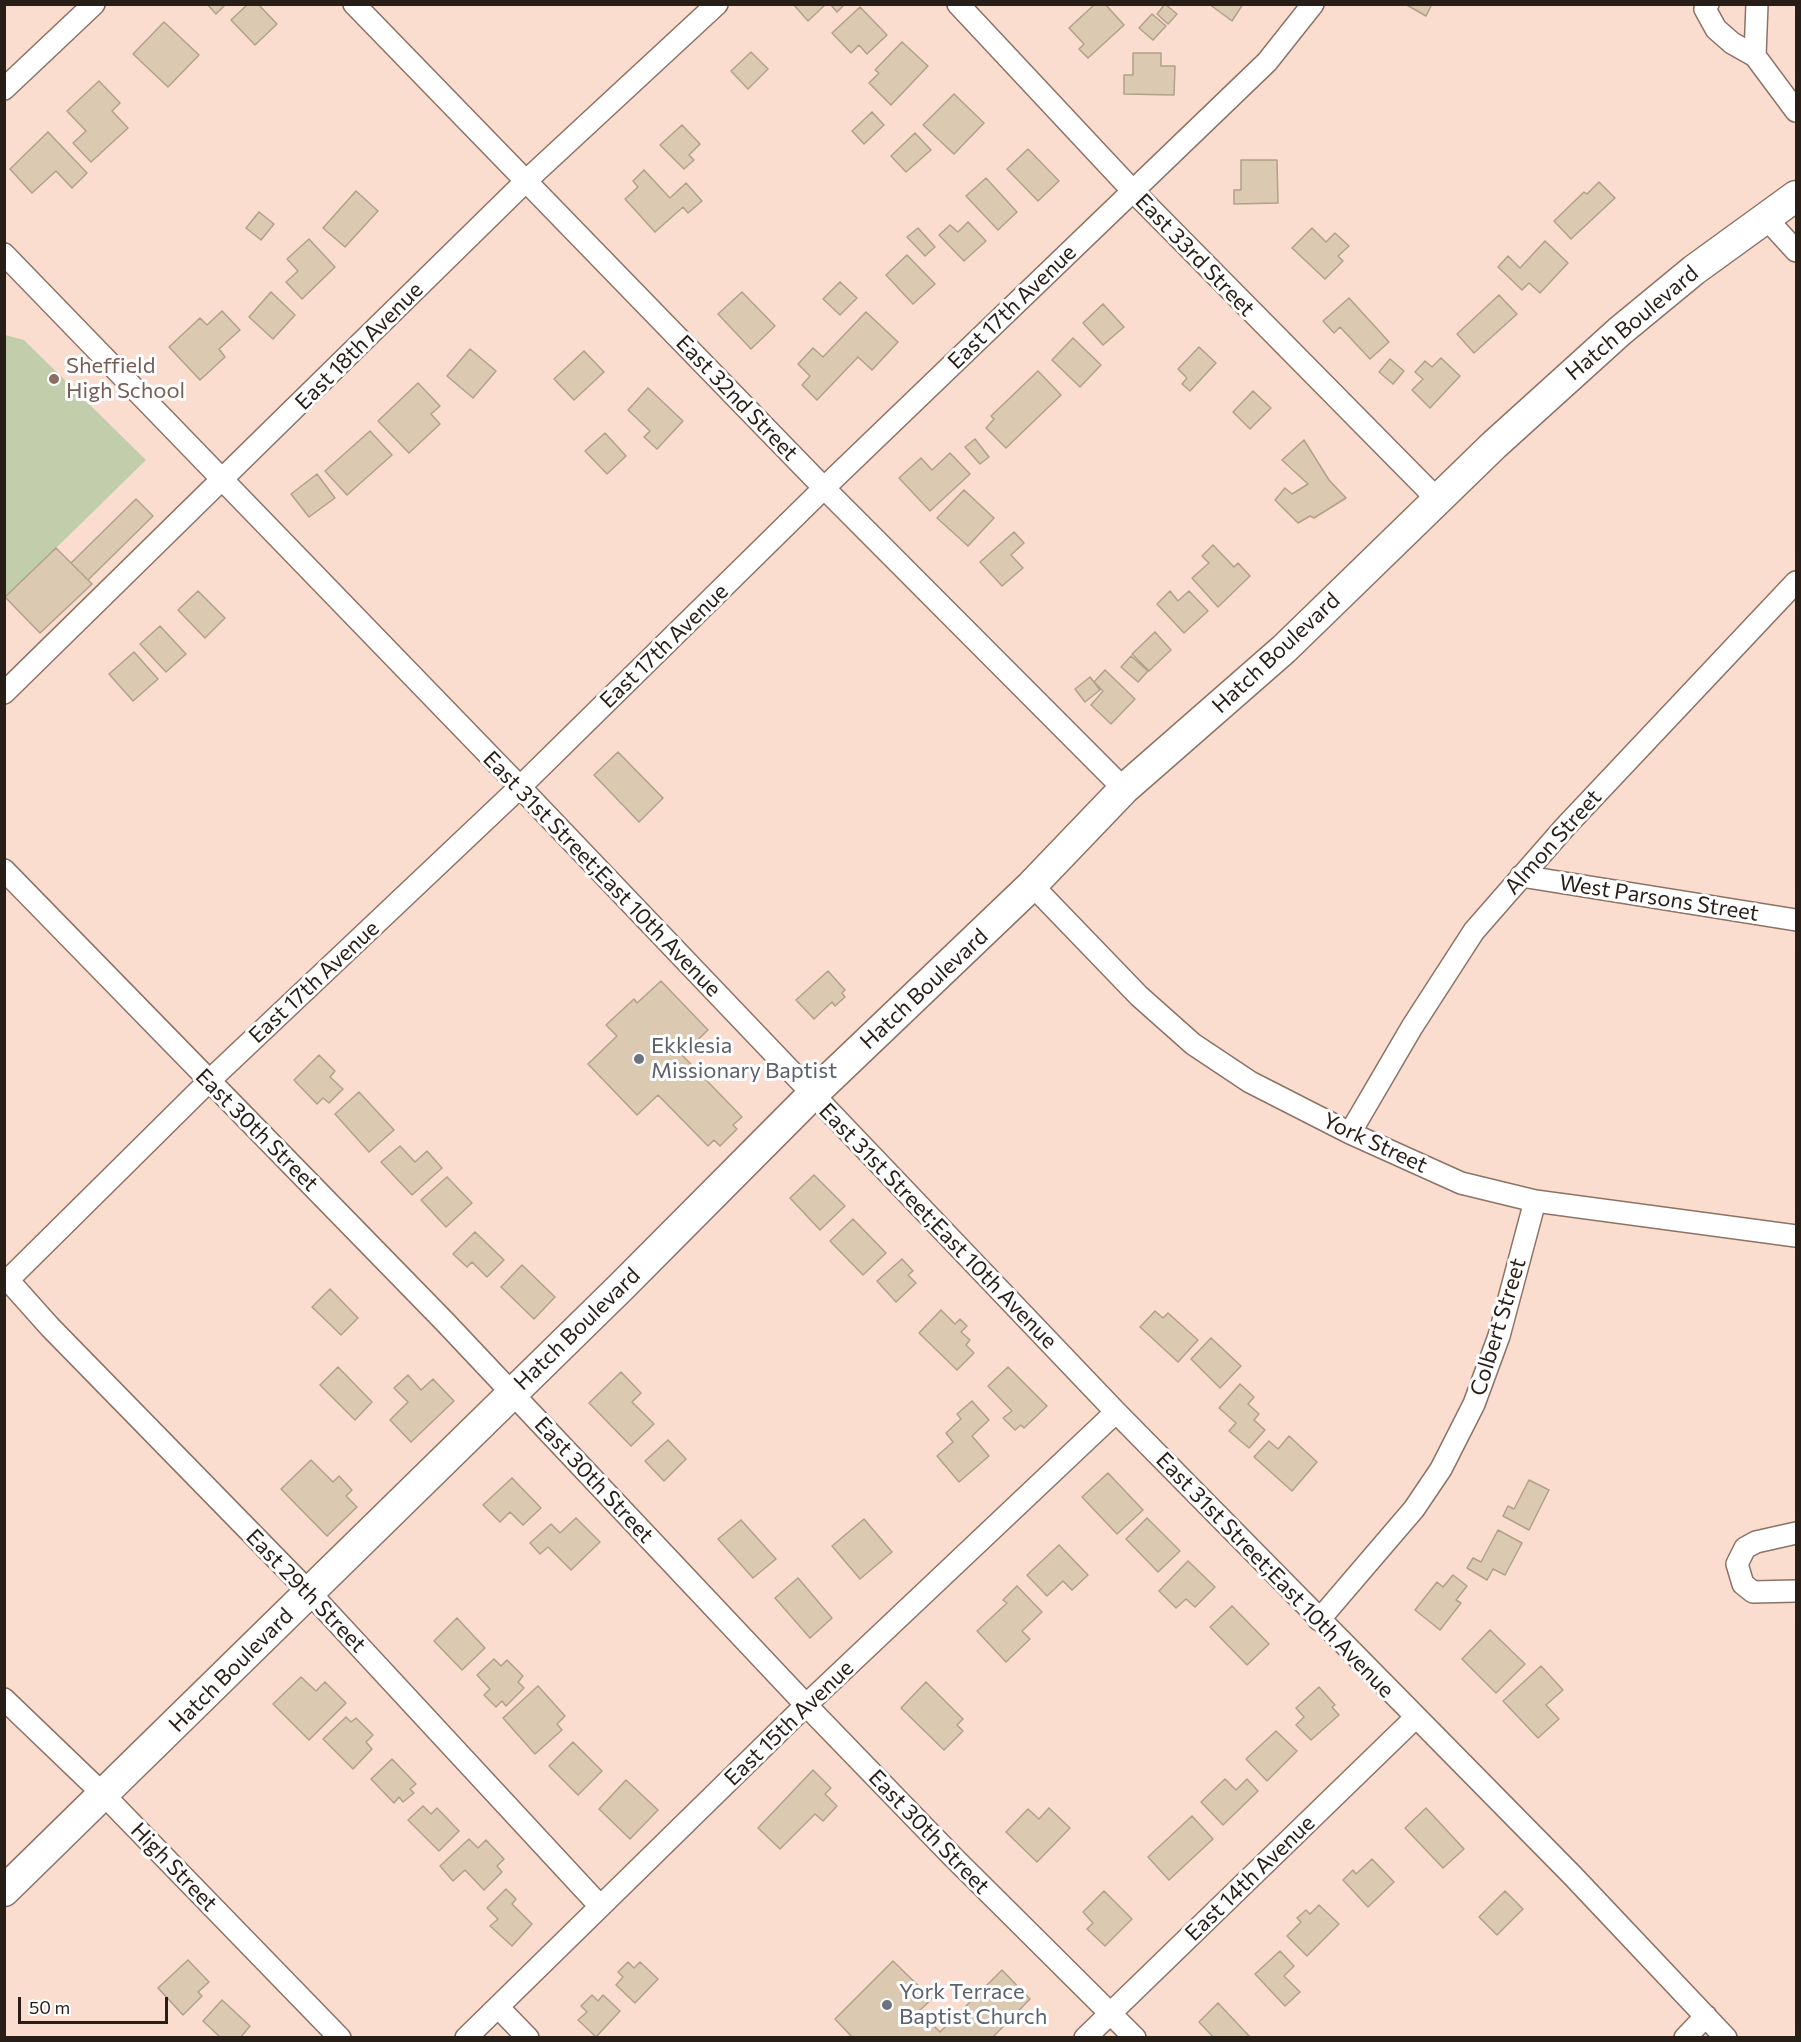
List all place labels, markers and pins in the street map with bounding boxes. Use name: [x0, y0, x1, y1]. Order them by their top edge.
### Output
place label: Sheffield High School: [66, 353, 185, 404]
marker: Sheffield High School: [47, 372, 61, 386]
place label: Ekklesia Missionary Baptist: [651, 1033, 837, 1084]
marker: Ekklesia Missionary Baptist: [632, 1052, 646, 1066]
place label: York Terrace Baptist Church: [899, 1979, 1047, 2030]
marker: York Terrace Baptist Church: [880, 1998, 894, 2012]

